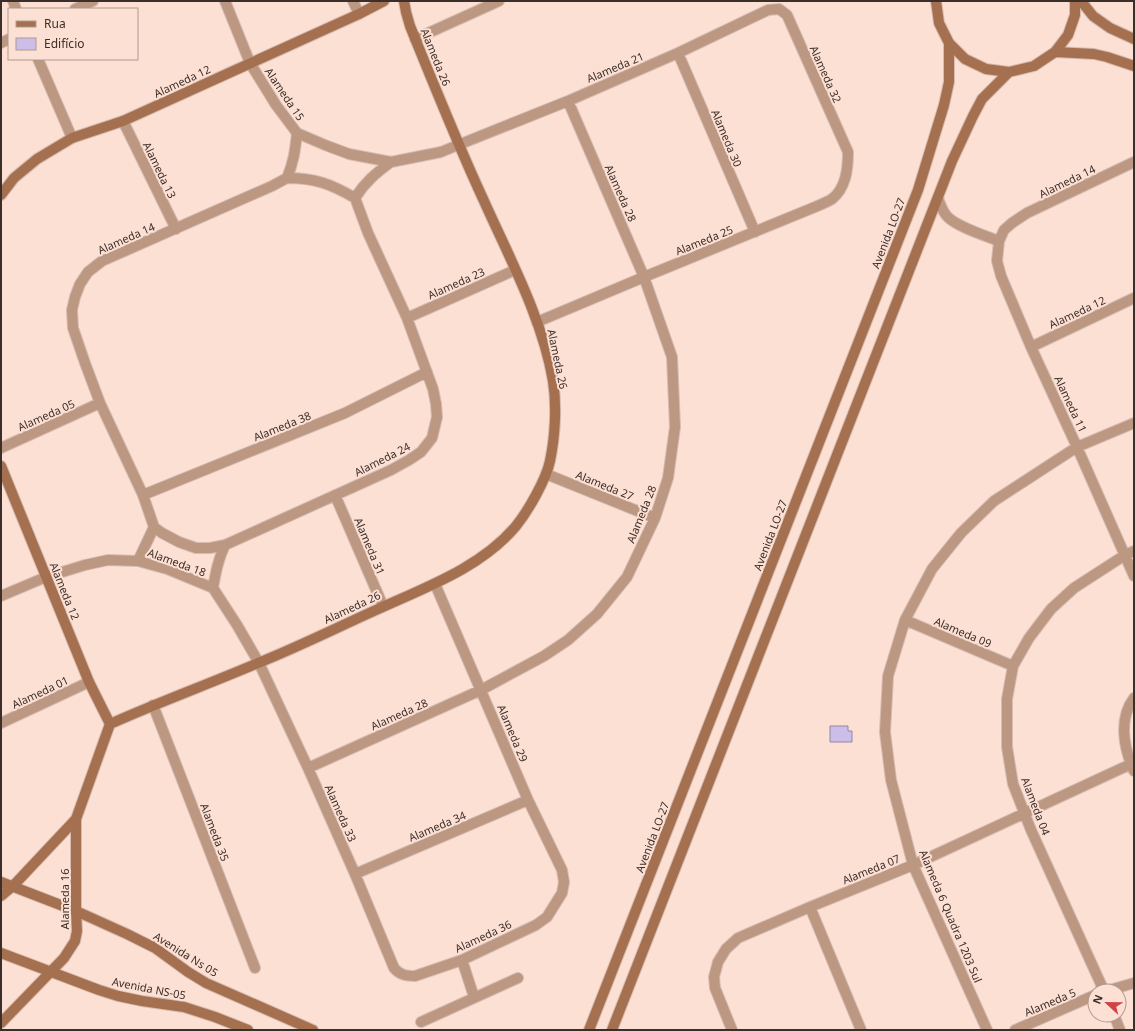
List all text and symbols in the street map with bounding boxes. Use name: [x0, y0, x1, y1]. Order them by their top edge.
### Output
legend: [8, 8, 138, 60]
text: Rua: [44, 15, 66, 32]
street label: Alameda 26: [418, 26, 454, 88]
text: Edifício: [44, 35, 85, 52]
street label: Alameda 32: [807, 43, 845, 105]
street label: Alameda 21: [584, 48, 646, 86]
street label: Alameda 12: [151, 61, 213, 101]
street label: Alameda 15: [262, 65, 308, 123]
street label: Alameda 30: [708, 107, 746, 169]
street label: Alameda 13: [140, 139, 180, 201]
street label: Alameda 14: [1036, 161, 1098, 201]
street label: Alameda 28: [602, 162, 640, 224]
street label: Avenida LO-27: [868, 196, 908, 270]
street label: Alameda 14: [95, 218, 158, 257]
street label: Alameda 25: [673, 222, 735, 258]
street label: Alameda 23: [425, 264, 487, 302]
street label: Alameda 12: [1046, 292, 1108, 332]
street label: Alameda 26: [544, 328, 572, 390]
street label: Alameda 11: [1051, 373, 1091, 435]
street label: Alameda 05: [15, 396, 77, 434]
street label: Alameda 38: [251, 408, 313, 444]
street label: Alameda 24: [351, 438, 413, 480]
street label: Alameda 27: [574, 467, 636, 503]
street label: Alameda 28: [623, 483, 659, 545]
street label: Avenida LO-27: [750, 498, 790, 572]
street label: Alameda 31: [351, 515, 389, 577]
street label: Alameda 18: [146, 545, 208, 579]
street label: Alameda 12: [47, 560, 83, 622]
street label: Alameda 26: [321, 587, 383, 627]
street label: Alameda 09: [932, 613, 994, 651]
street label: Alameda 01: [9, 672, 71, 712]
street label: Alameda 28: [368, 695, 430, 733]
street label: Alameda 29: [494, 702, 532, 764]
street label: Alameda 04: [1018, 775, 1054, 838]
street label: Alameda 33: [322, 782, 360, 844]
street label: Avenida LO-27: [632, 800, 672, 874]
street label: Alameda 35: [197, 801, 233, 863]
street label: Alameda 34: [406, 807, 469, 845]
street label: Alameda 6 Quadra 1203 Sul: [916, 847, 986, 985]
street label: Alameda 07: [840, 851, 902, 887]
street label: Alameda 16: [57, 869, 72, 929]
street label: Alameda 36: [452, 916, 514, 956]
street label: Avenida Ns 05: [151, 928, 221, 980]
street label: Avenida NS-05: [111, 974, 187, 1002]
north arrow: [1087, 983, 1127, 1023]
street label: Alameda 5: [1022, 984, 1078, 1020]
text: N: [1089, 992, 1106, 1006]

